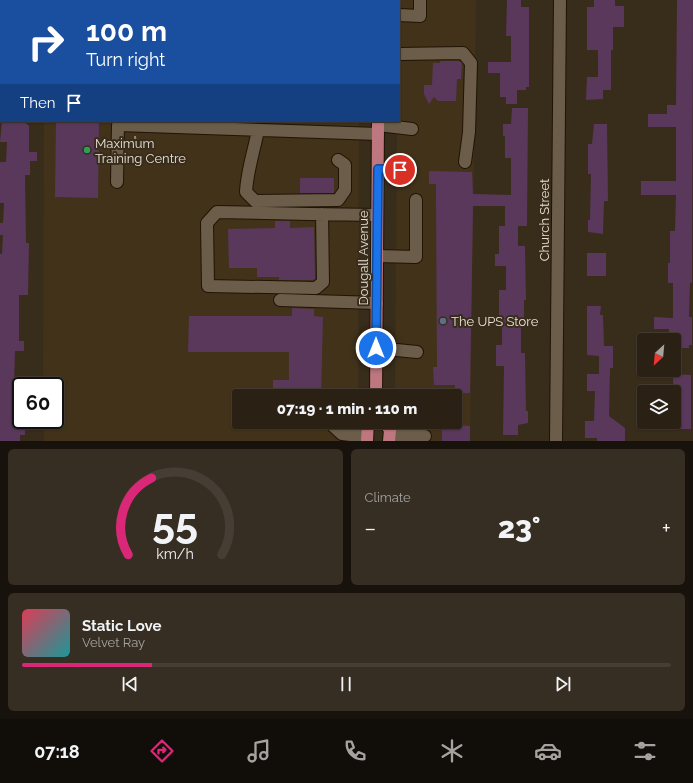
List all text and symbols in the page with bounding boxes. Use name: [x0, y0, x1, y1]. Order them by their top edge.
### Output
text: 100 m: [86, 15, 167, 48]
icon: right: [20, 16, 72, 68]
text: Turn right: [86, 49, 165, 70]
icon: arrive: [63, 92, 85, 114]
text: Then: [20, 94, 55, 112]
place label: Maximum Training Centre: [95, 136, 186, 166]
marker: Maximum Training Centre: [82, 145, 92, 155]
pin: [383, 153, 417, 187]
icon: arrive: [389, 159, 411, 181]
street label: Church Street: [537, 178, 552, 261]
street label: Dougall Avenue: [356, 210, 371, 306]
place label: The UPS Store: [451, 314, 539, 329]
marker: The UPS Store: [438, 316, 448, 326]
position arrow: [355, 327, 397, 369]
north arrow: [637, 333, 681, 377]
map controls: [637, 333, 681, 429]
speed limit sign: 60: [12, 377, 64, 429]
button: layers: [637, 385, 681, 429]
text: 07:19 · 1 min · 110 m: [277, 400, 417, 418]
text: Climate: [365, 490, 411, 505]
text: 55: [152, 499, 198, 548]
text: 23°: [498, 510, 541, 545]
text: −: [365, 515, 376, 541]
text: +: [662, 515, 671, 541]
text: km/h: [156, 546, 194, 562]
text: Static Love: [82, 617, 161, 635]
text: Velvet Ray: [82, 635, 145, 650]
icon: previous: [119, 673, 141, 695]
icon: pause: [335, 673, 357, 695]
icon: next: [552, 673, 574, 695]
icon: directions: [148, 737, 176, 765]
icon: music: [245, 737, 273, 765]
icon: phone: [341, 737, 369, 765]
icon: climate: [438, 737, 466, 765]
icon: car: [534, 737, 562, 765]
icon: filters: [631, 737, 659, 765]
text: 07:18: [34, 741, 80, 762]

